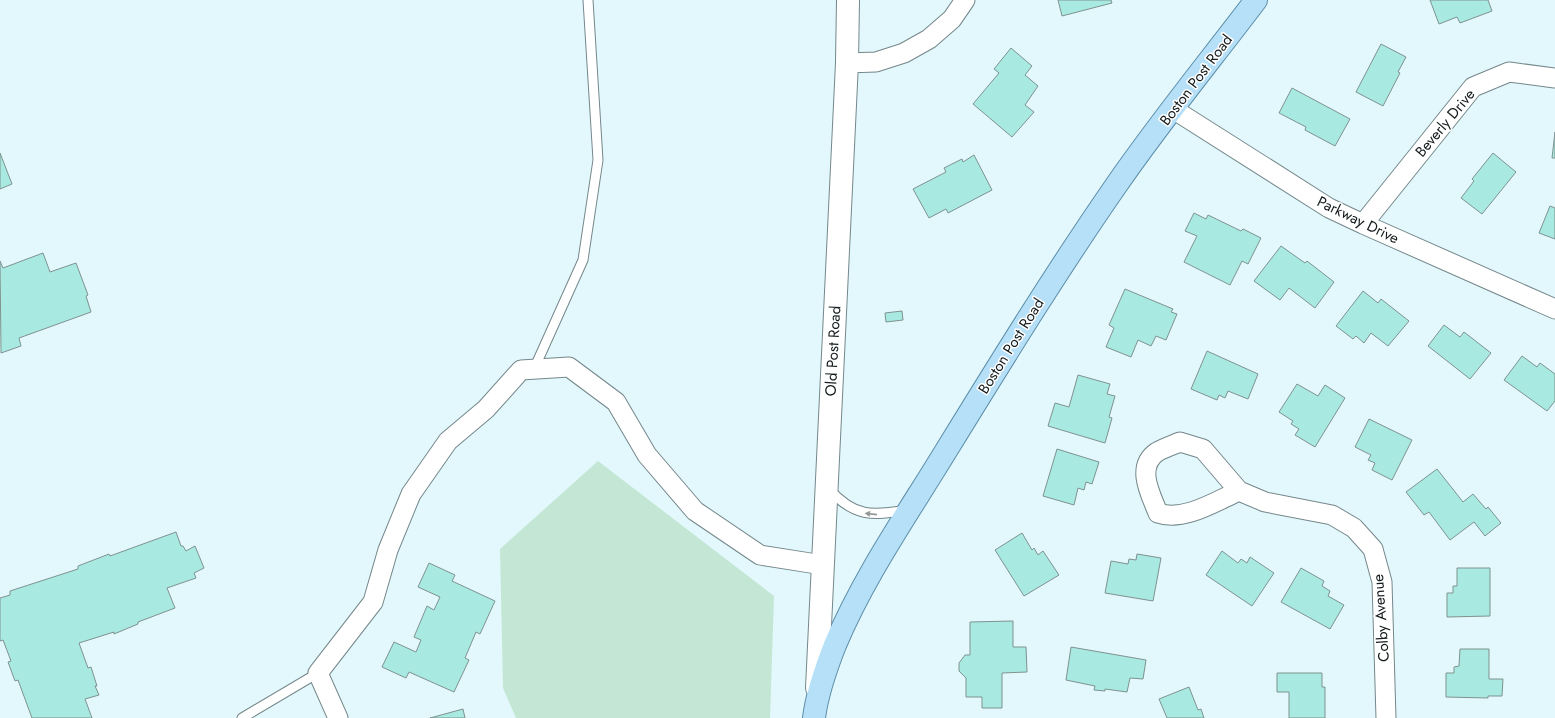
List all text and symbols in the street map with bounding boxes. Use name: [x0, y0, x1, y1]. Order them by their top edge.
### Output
street label: Boston Post Road: [1154, 30, 1238, 130]
street label: Beverly Drive: [1410, 84, 1480, 162]
street label: Parkway Drive: [1313, 191, 1403, 249]
street label: Boston Post Road: [973, 294, 1049, 398]
street label: Old Post Road: [820, 305, 846, 397]
one-way arrow: [865, 510, 877, 517]
street label: Colby Avenue: [1367, 573, 1395, 663]

